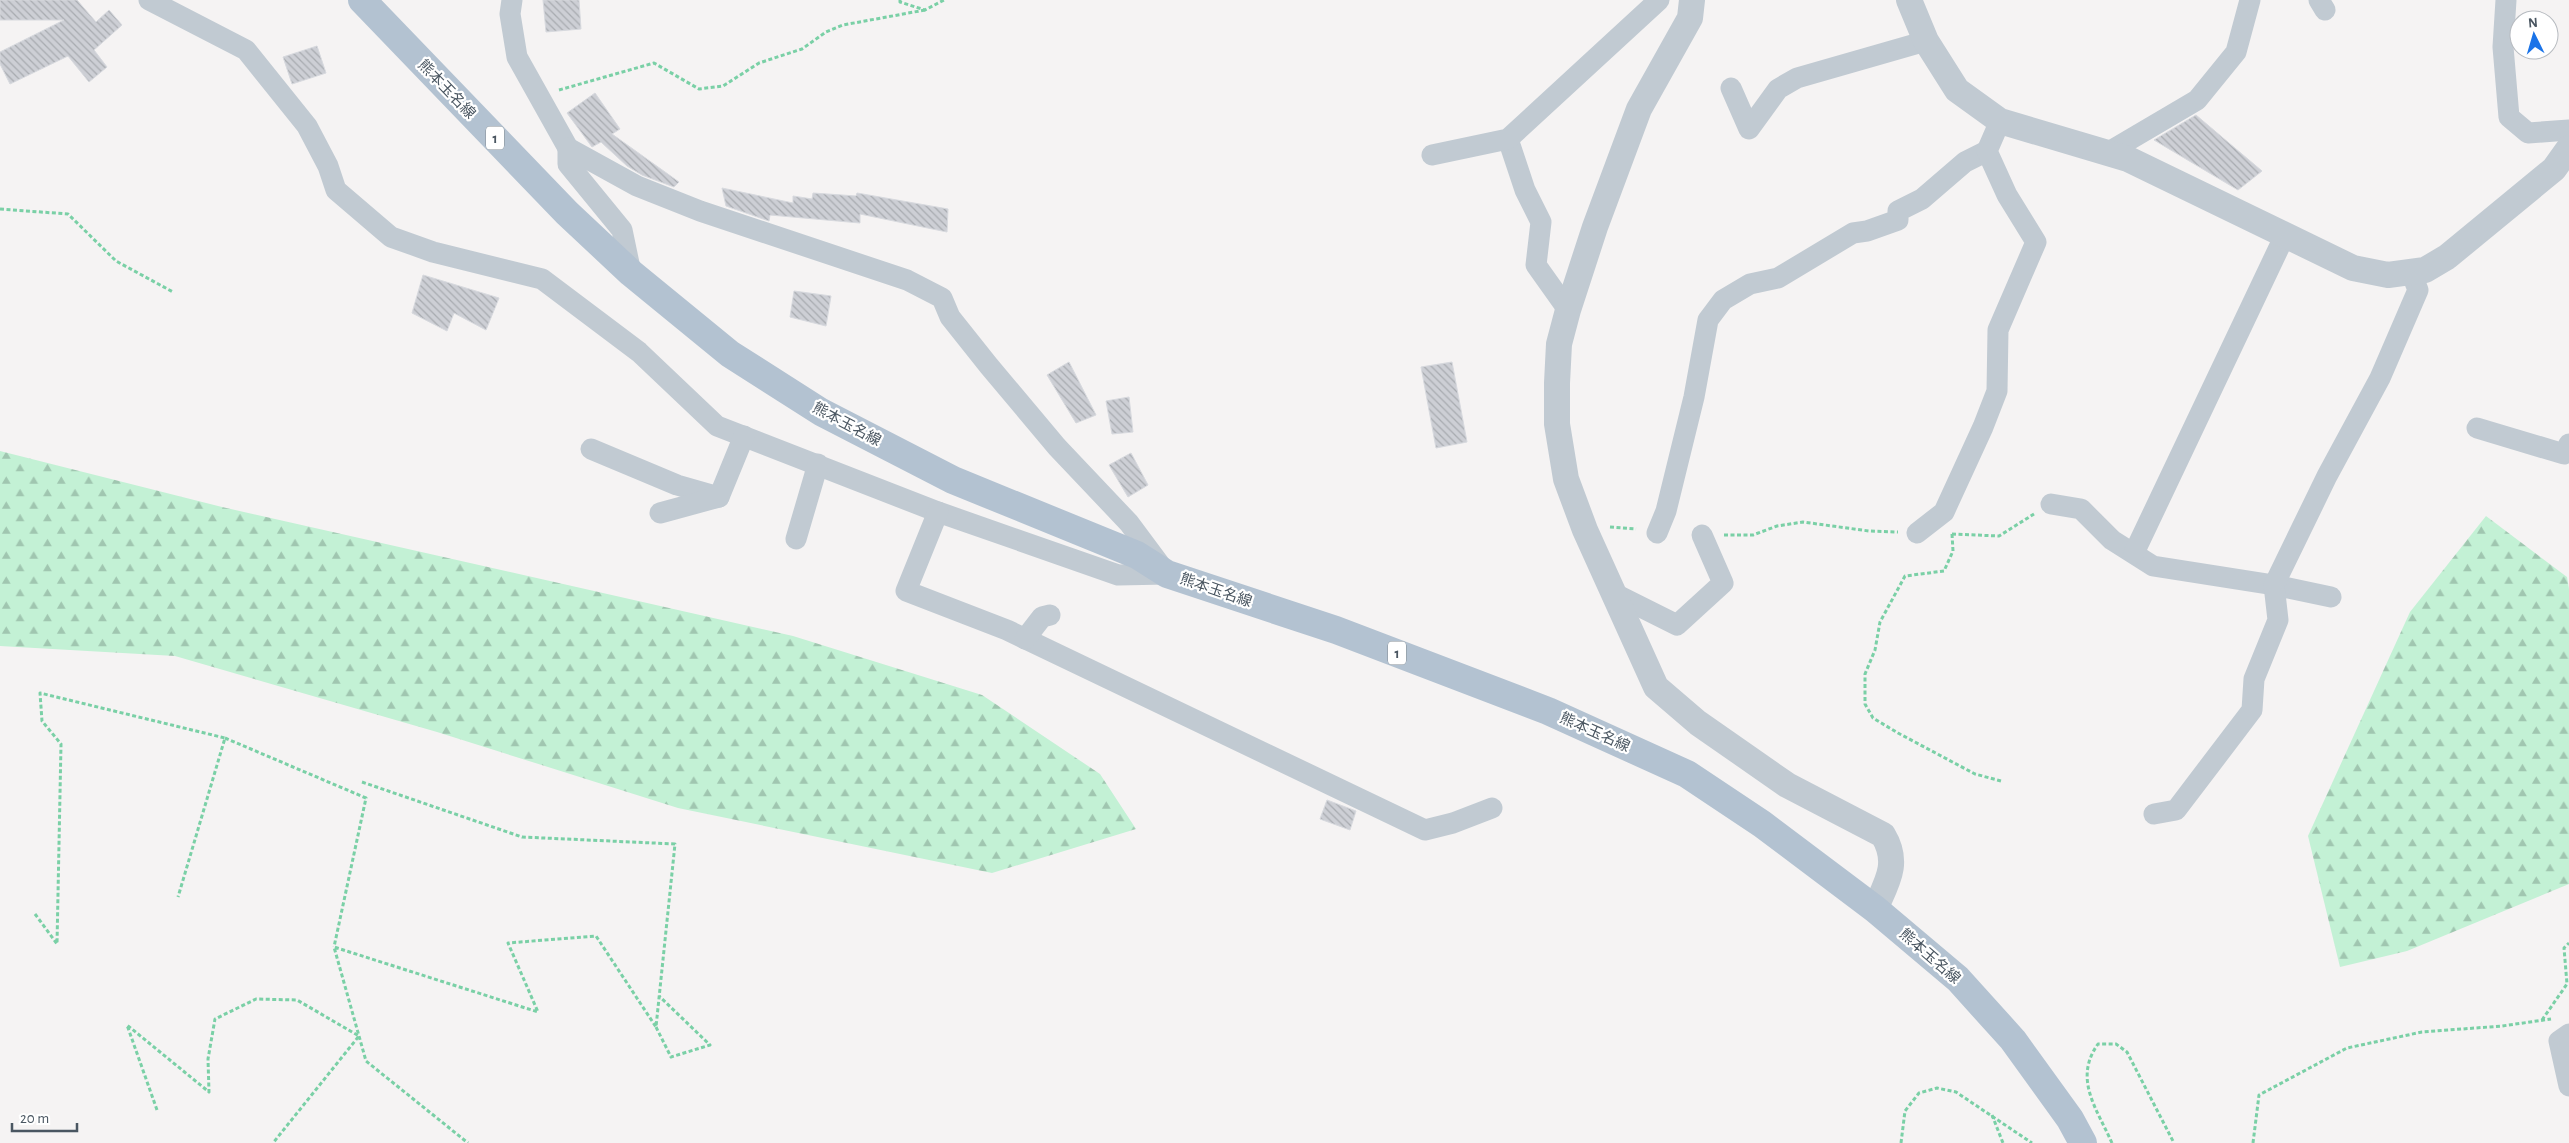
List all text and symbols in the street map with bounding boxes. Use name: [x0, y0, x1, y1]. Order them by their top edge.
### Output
north arrow: [2509, 10, 2559, 60]
text: N: [2527, 16, 2538, 30]
street label: 熊本玉名線: [415, 56, 479, 122]
road number: 1: [486, 126, 504, 150]
street label: 熊本玉名線: [810, 399, 884, 449]
street label: 熊本玉名線: [1178, 570, 1254, 610]
road number: 1: [1388, 641, 1406, 664]
street label: 熊本玉名線: [1557, 709, 1633, 755]
street label: 熊本玉名線: [1896, 925, 1964, 987]
scale bar: [12, 1100, 78, 1132]
text: 20 m: [20, 1111, 49, 1126]

